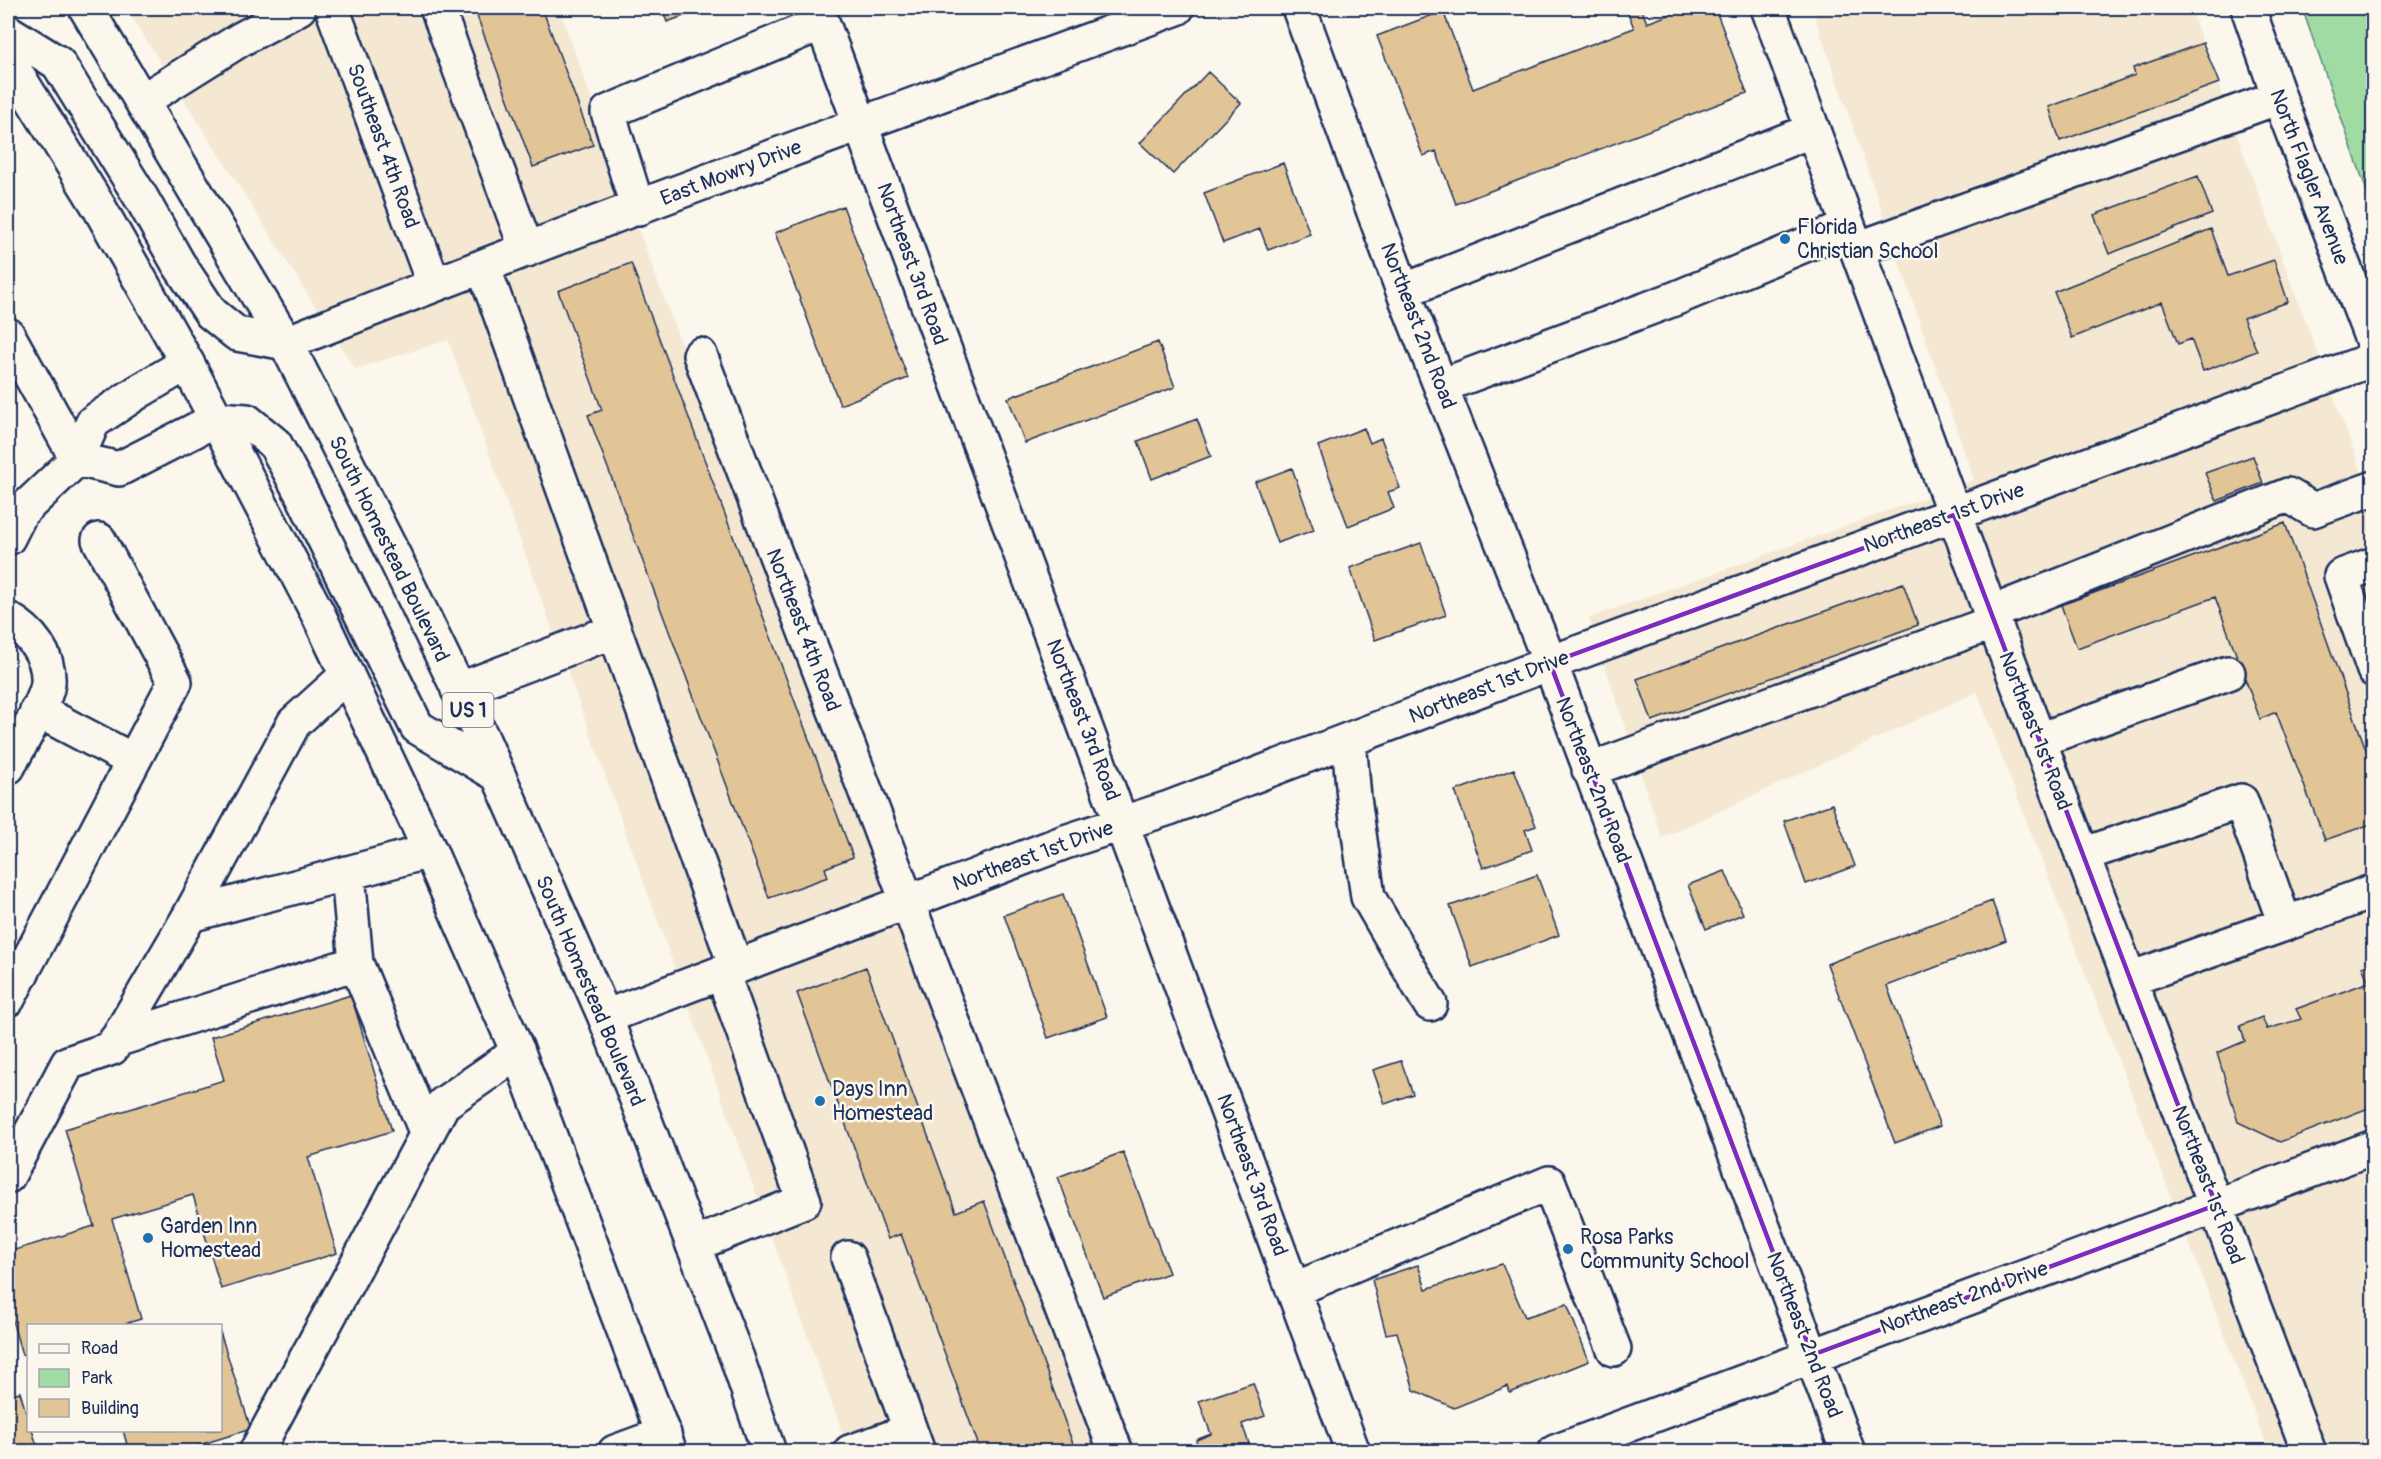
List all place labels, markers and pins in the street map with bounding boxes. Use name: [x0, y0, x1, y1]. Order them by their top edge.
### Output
place label: Florida Christian School: [1797, 214, 1939, 265]
marker: Florida Christian School: [1778, 232, 1792, 246]
place label: Days Inn Homestead: [832, 1076, 933, 1127]
marker: Days Inn Homestead: [813, 1094, 827, 1108]
place label: Garden Inn Homestead: [160, 1213, 261, 1264]
place label: Rosa Parks Community School: [1580, 1224, 1749, 1275]
marker: Garden Inn Homestead: [141, 1231, 155, 1245]
marker: Rosa Parks Community School: [1561, 1242, 1575, 1256]

